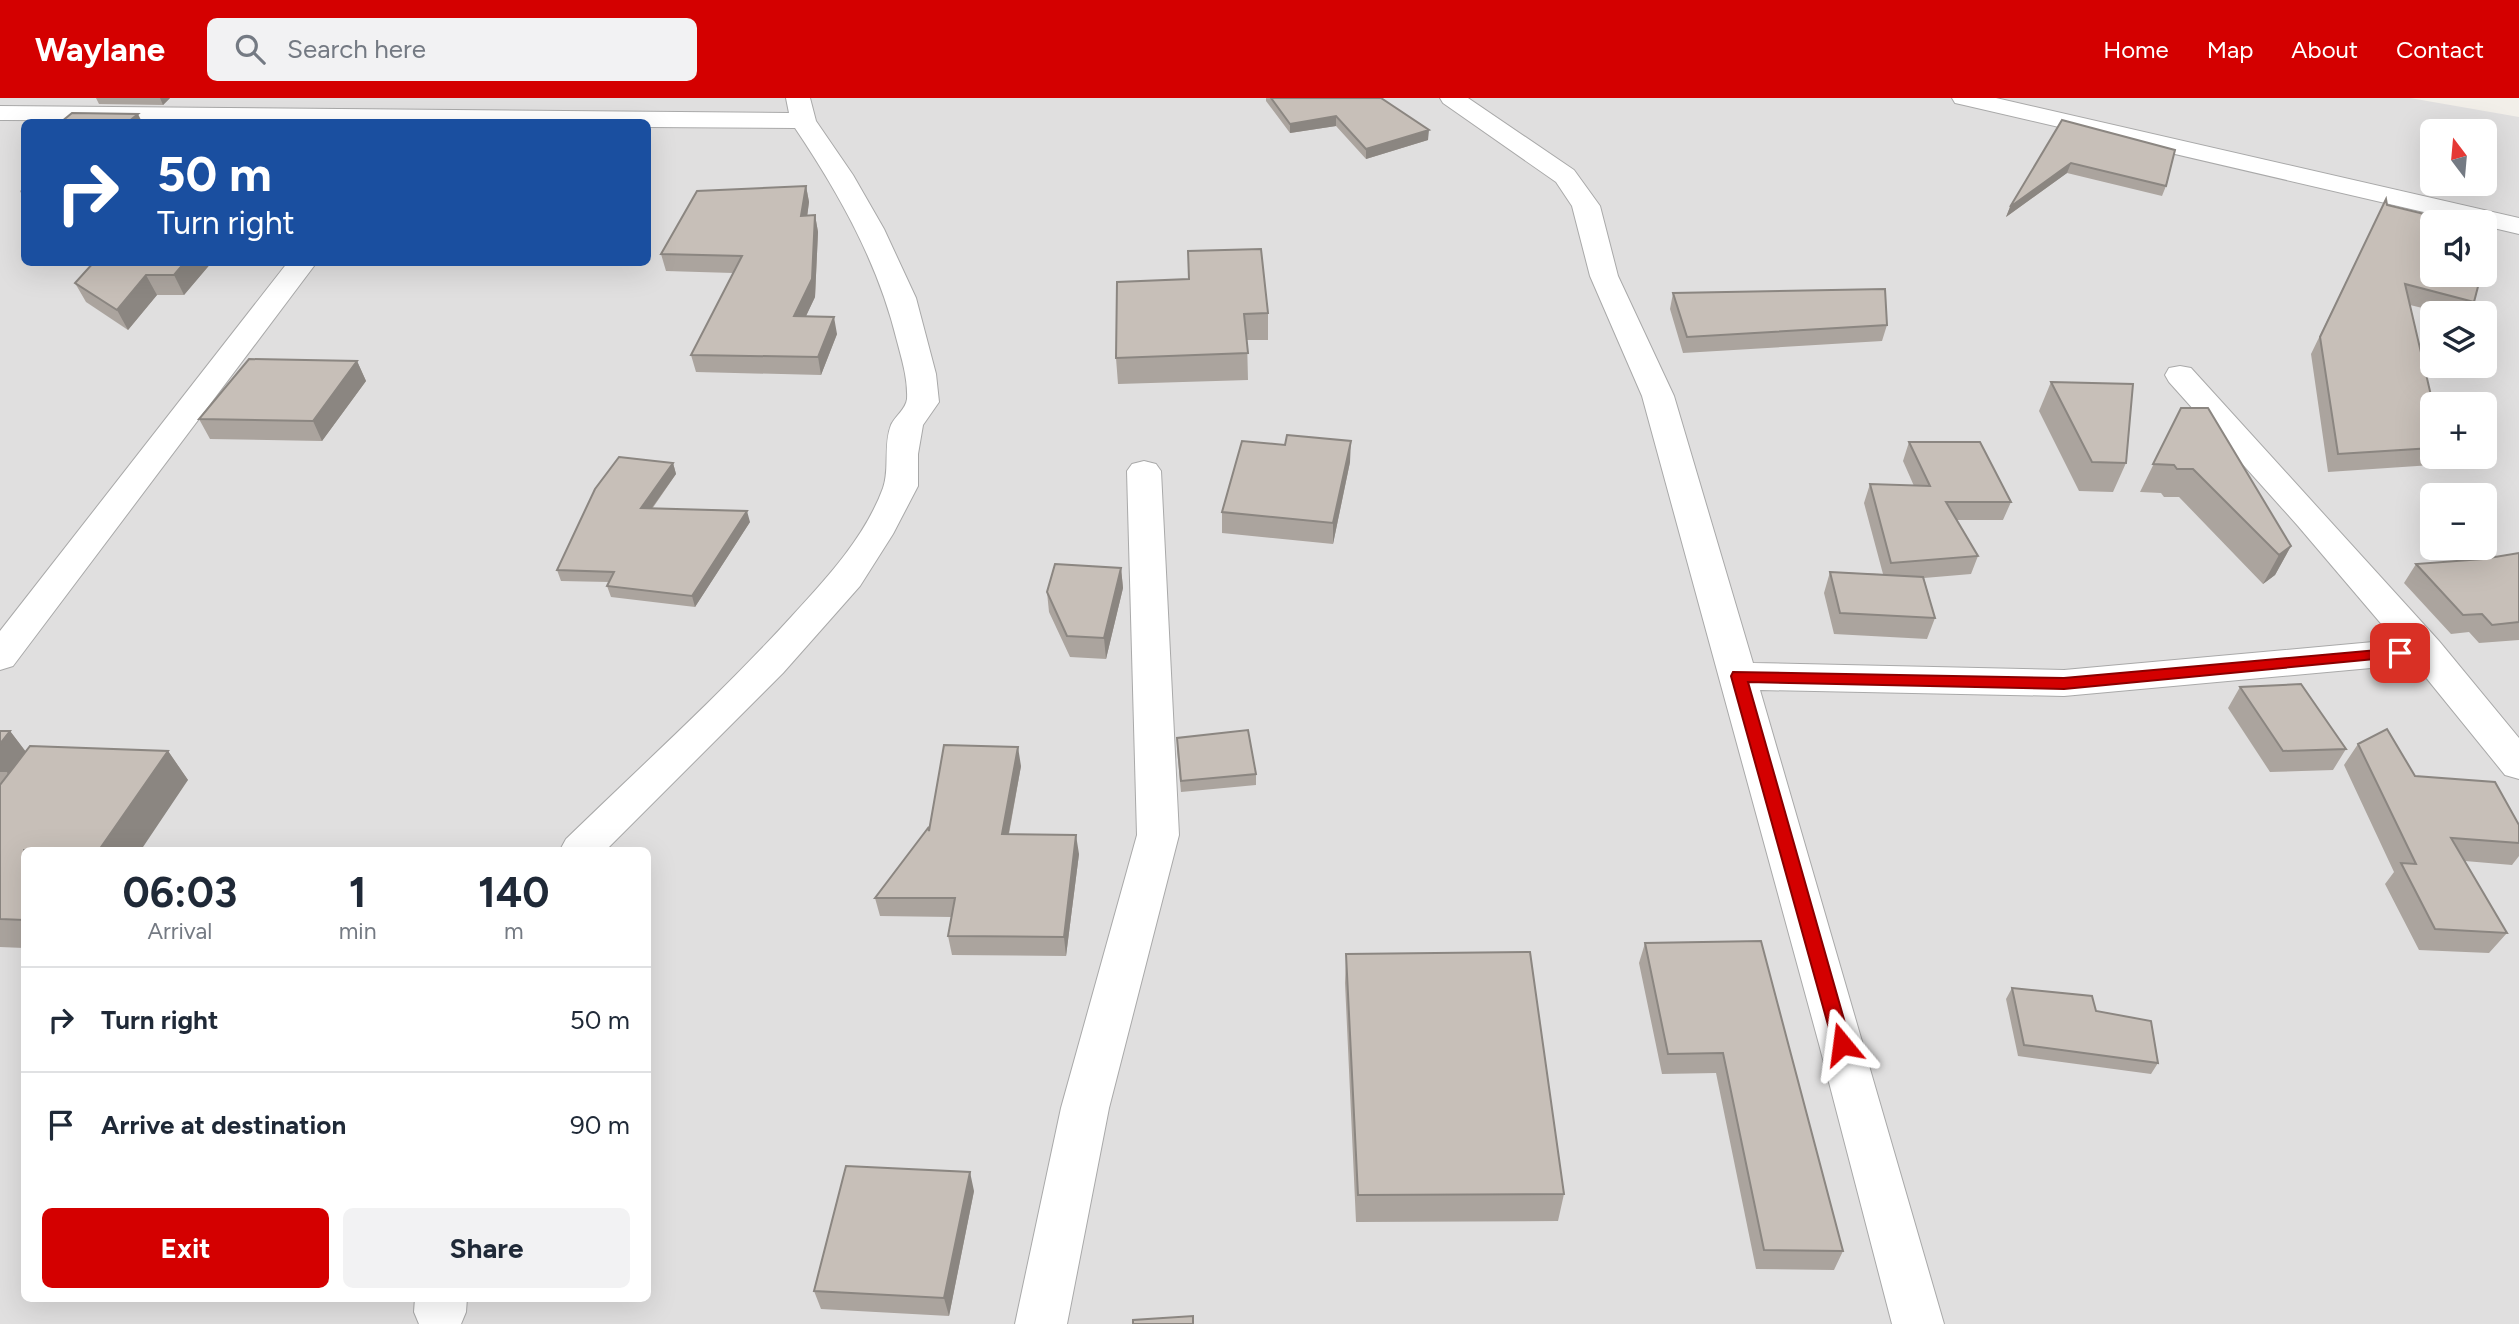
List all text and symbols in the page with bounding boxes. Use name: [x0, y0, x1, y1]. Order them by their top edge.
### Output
search box: [207, 18, 697, 81]
text: Waylane: [35, 30, 165, 69]
icon: search: [231, 30, 269, 68]
text: Search here: [287, 33, 426, 65]
text: Home: [2103, 35, 2169, 64]
text: Map: [2207, 35, 2253, 64]
text: About: [2291, 35, 2358, 64]
text: Contact: [2396, 35, 2484, 64]
north arrow: [2420, 119, 2497, 196]
map controls: [2420, 119, 2497, 560]
text: 50 m: [157, 144, 272, 203]
icon: right: [42, 147, 133, 238]
text: Turn right: [157, 204, 295, 242]
button: sound: [2420, 210, 2497, 287]
button: layers: [2420, 301, 2497, 378]
button: +: [2420, 392, 2497, 469]
button: −: [2420, 483, 2497, 560]
pin: [2370, 623, 2430, 683]
icon: arrive: [2381, 634, 2419, 672]
text: 06:03: [122, 867, 237, 918]
text: 1: [349, 867, 366, 918]
text: 140: [478, 867, 549, 918]
text: Arrival: [147, 917, 212, 945]
text: min: [339, 917, 376, 945]
text: m: [504, 917, 524, 945]
icon: right: [42, 1001, 80, 1039]
text: Turn right: [101, 1004, 218, 1036]
text: 50 m: [570, 1004, 630, 1036]
position arrow: [1805, 1007, 1879, 1081]
icon: arrive: [42, 1106, 80, 1144]
text: Arrive at destination: [101, 1109, 346, 1141]
text: 90 m: [570, 1109, 630, 1141]
button: Exit: [42, 1208, 329, 1288]
button: Share: [343, 1208, 630, 1288]

